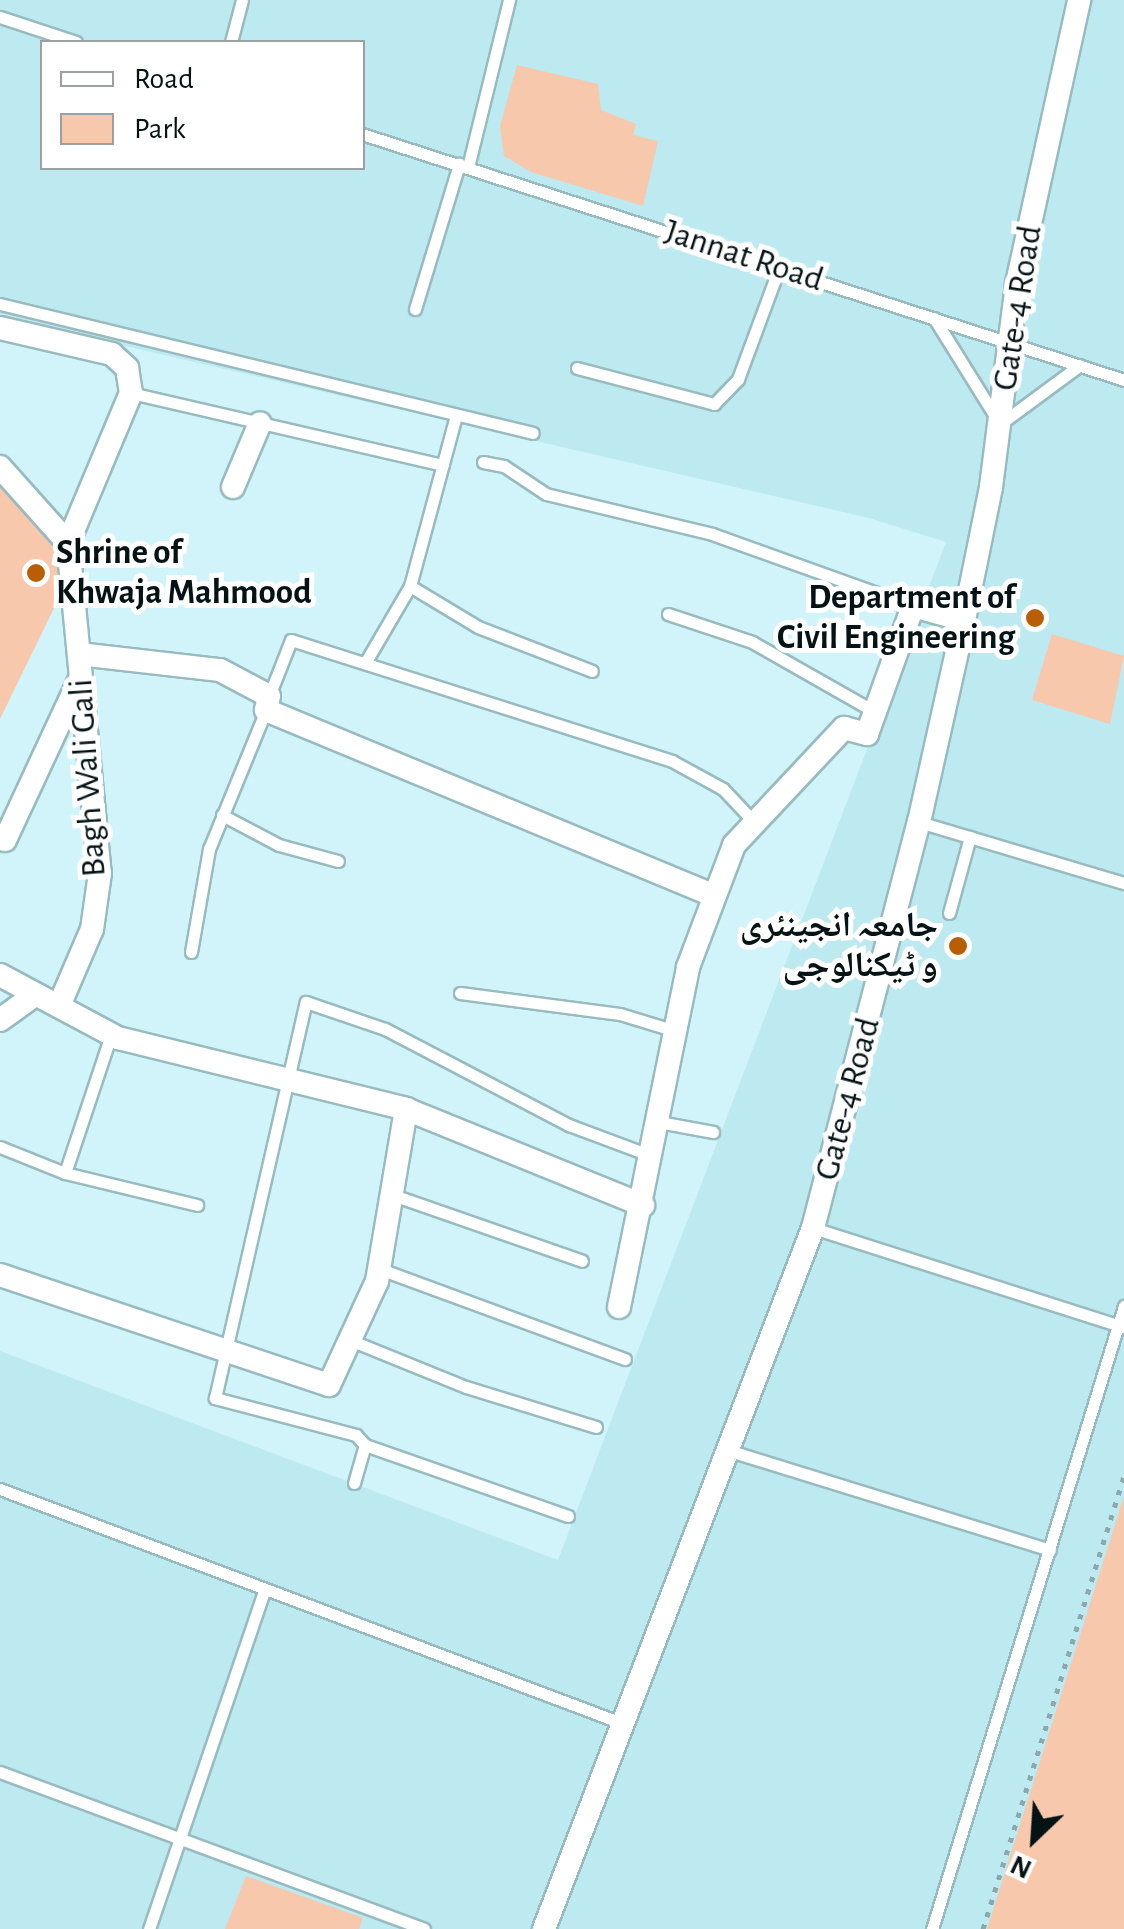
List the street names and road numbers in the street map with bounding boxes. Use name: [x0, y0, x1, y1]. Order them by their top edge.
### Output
street label: Jannat Road: [659, 211, 829, 301]
street label: Gate-4 Road: [984, 222, 1052, 394]
street label: Bagh Wali Gali: [60, 678, 116, 878]
street label: Gate-4 Road: [806, 1013, 890, 1185]

